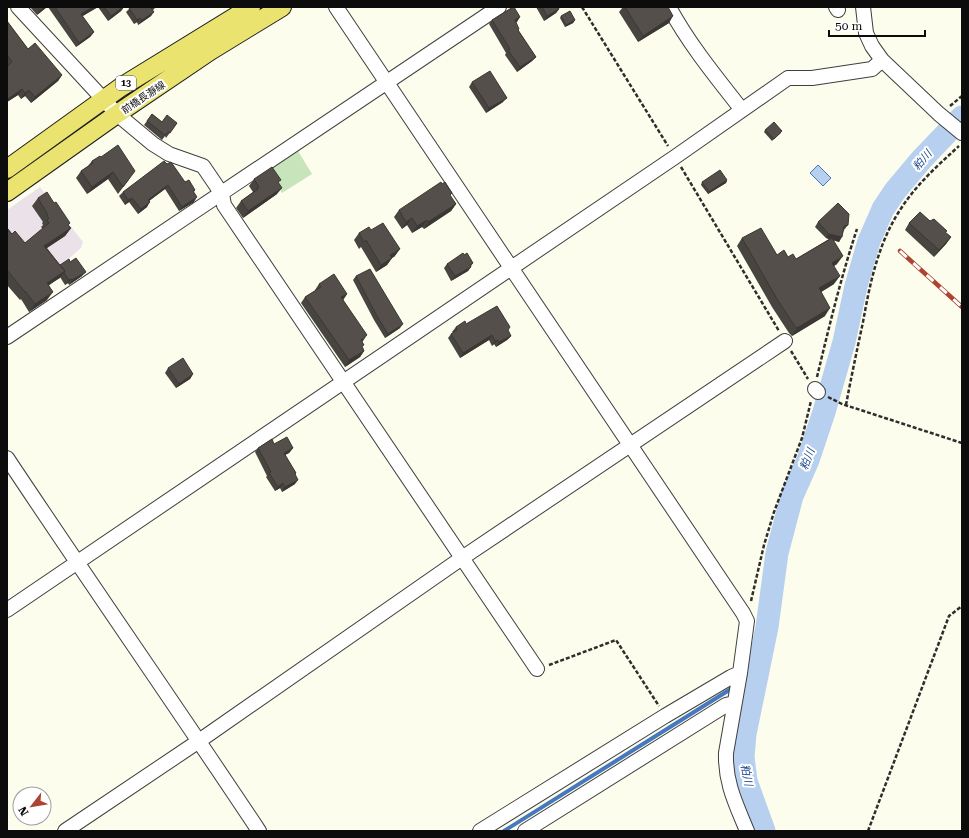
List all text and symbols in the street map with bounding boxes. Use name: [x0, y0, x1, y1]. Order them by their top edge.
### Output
scale bar: [829, 12, 925, 38]
text: 50 m: [835, 19, 862, 33]
road number: 13: [116, 76, 136, 90]
street label: 前橋長瀞線: [119, 79, 167, 116]
water label: 粕川: [910, 147, 935, 173]
water label: 粕川: [797, 446, 818, 472]
water label: 粕川: [738, 763, 755, 788]
north arrow: [12, 786, 52, 826]
text: N: [16, 803, 32, 818]

